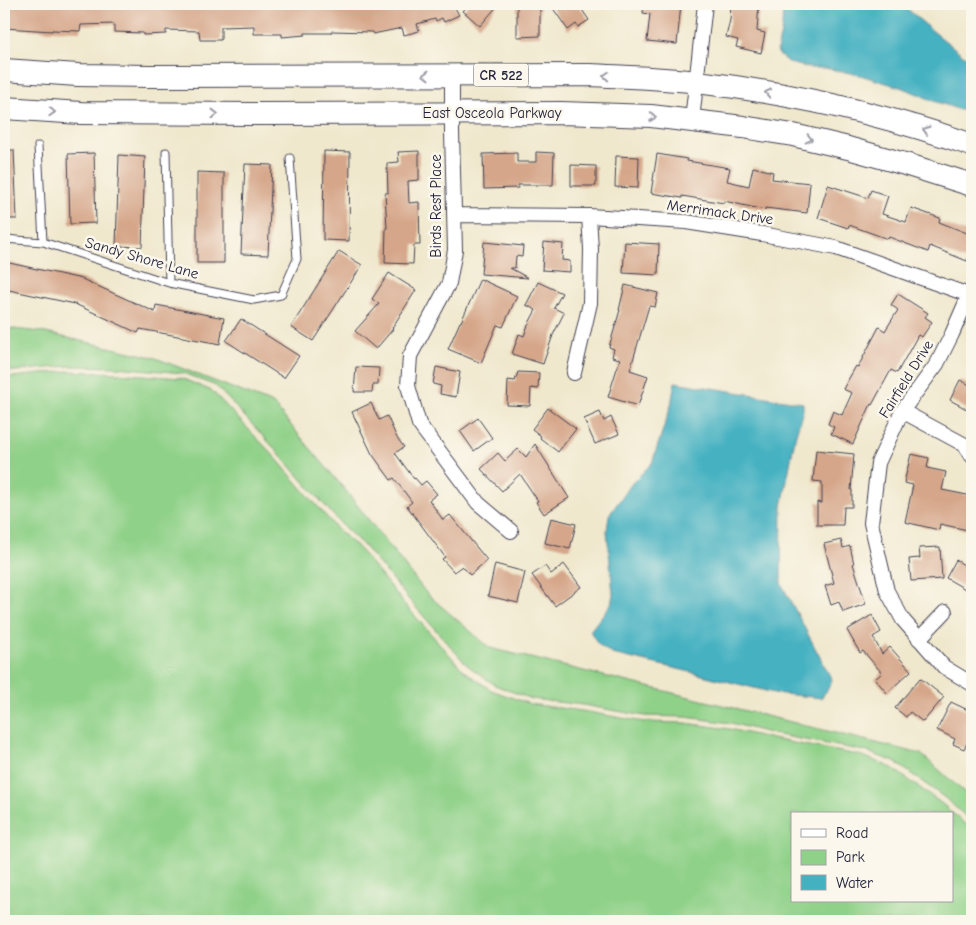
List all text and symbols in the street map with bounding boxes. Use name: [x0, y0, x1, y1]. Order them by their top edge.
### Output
road number: CR 522: [474, 64, 528, 86]
one-way arrow: [422, 70, 430, 80]
one-way arrow: [602, 70, 610, 81]
one-way arrow: [764, 88, 772, 98]
street label: East Osceola Parkway: [423, 104, 562, 122]
one-way arrow: [49, 106, 57, 117]
one-way arrow: [212, 109, 219, 119]
one-way arrow: [649, 111, 657, 122]
one-way arrow: [922, 126, 931, 136]
one-way arrow: [805, 133, 814, 144]
street label: Birds Rest Place: [427, 154, 445, 258]
street label: Merrimack Drive: [666, 196, 775, 228]
street label: Sandy Shore Lane: [83, 233, 201, 283]
street label: Fairfield Drive: [875, 336, 937, 421]
legend: [791, 812, 954, 902]
text: Road: [836, 824, 868, 842]
text: Park: [836, 848, 865, 866]
text: Water: [836, 874, 873, 892]

